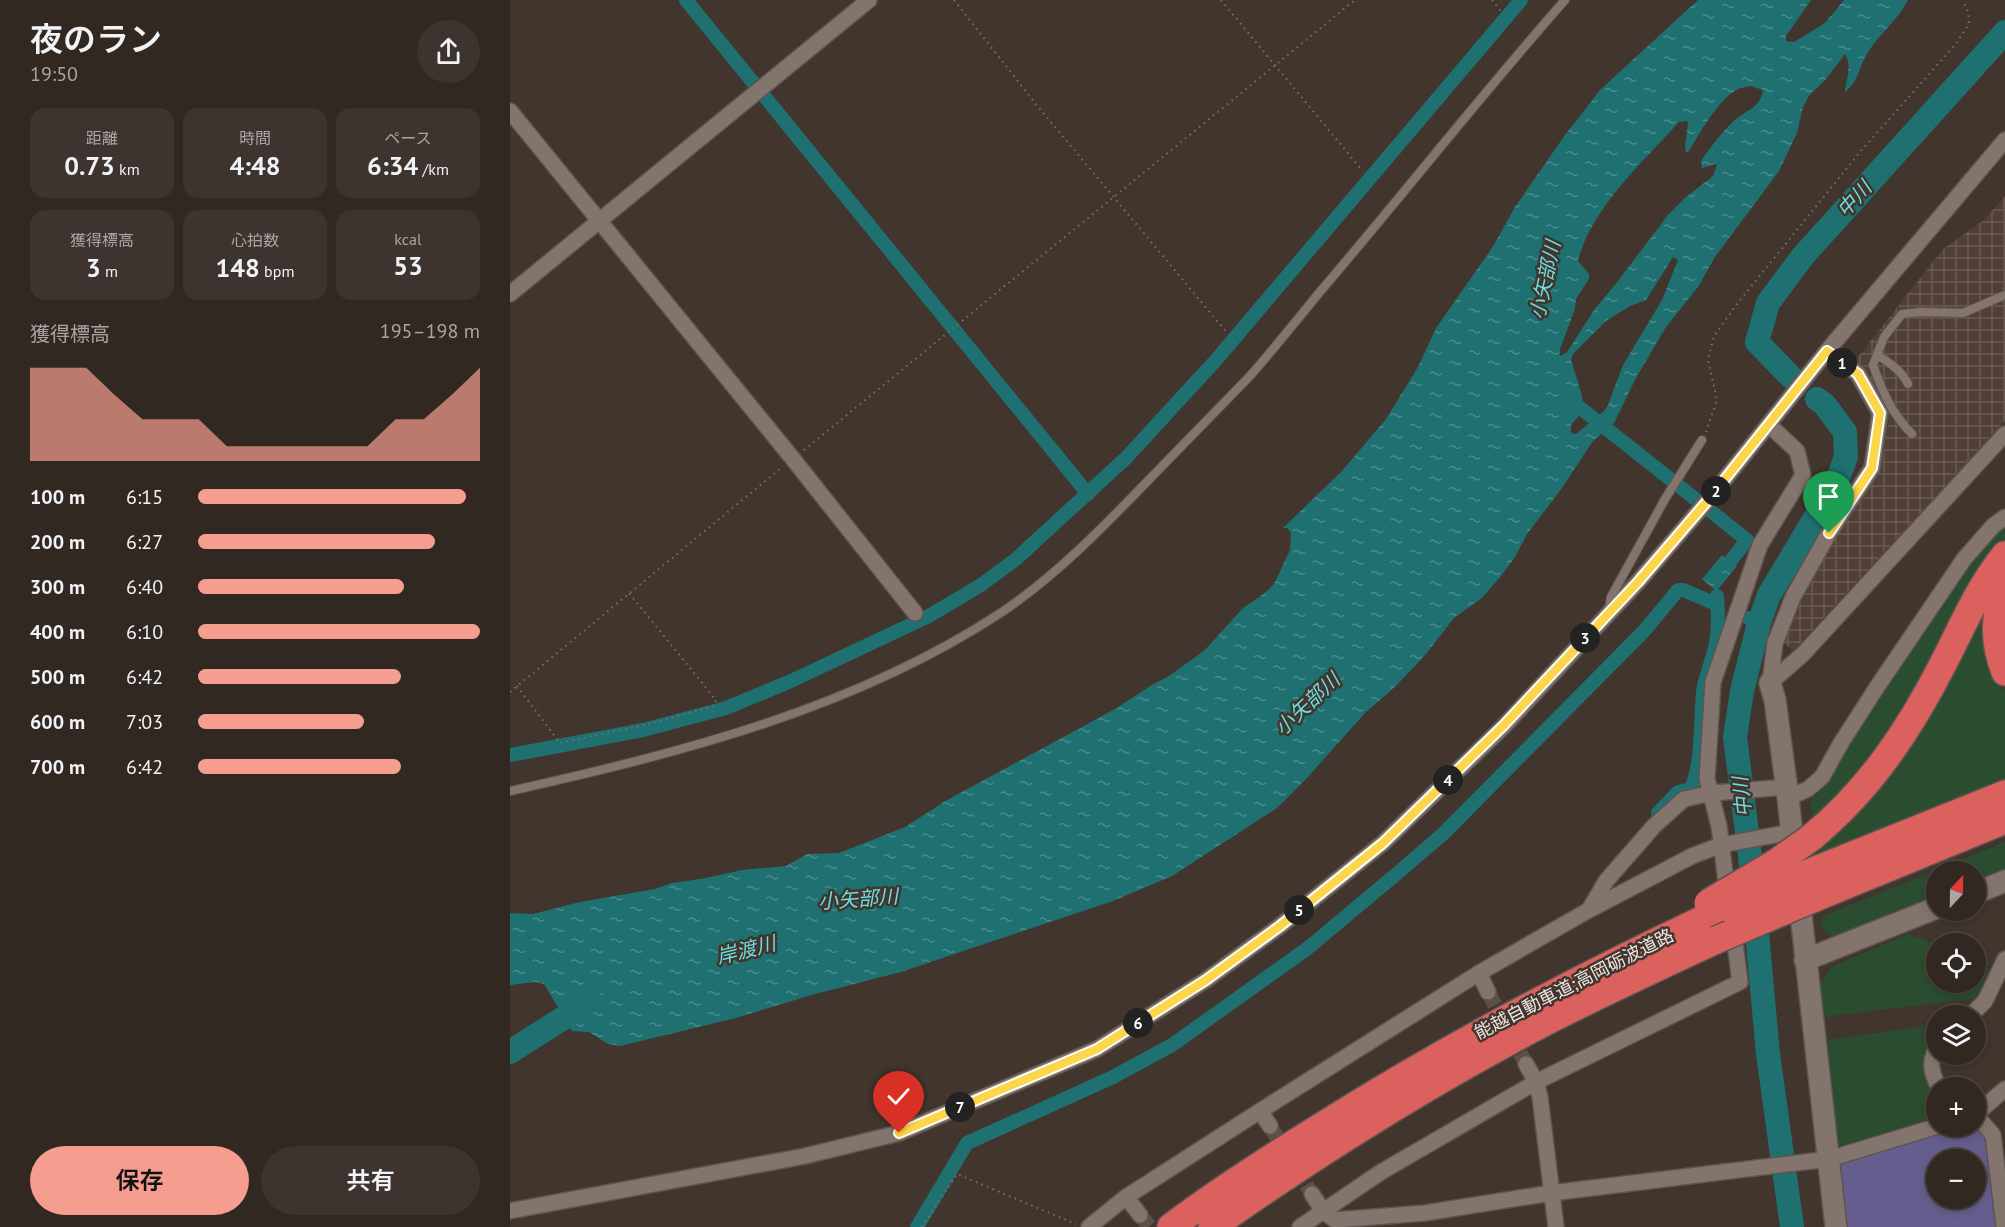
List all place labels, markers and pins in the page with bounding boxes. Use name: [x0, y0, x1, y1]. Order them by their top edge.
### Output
pin: 1: [1827, 348, 1857, 378]
pin: [1803, 471, 1854, 533]
pin: 2: [1701, 476, 1731, 506]
pin: 3: [1570, 623, 1600, 653]
pin: 4: [1433, 765, 1463, 795]
pin: 5: [1284, 895, 1314, 925]
pin: 6: [1123, 1008, 1153, 1038]
pin: [873, 1071, 924, 1133]
pin: 7: [945, 1092, 975, 1122]

